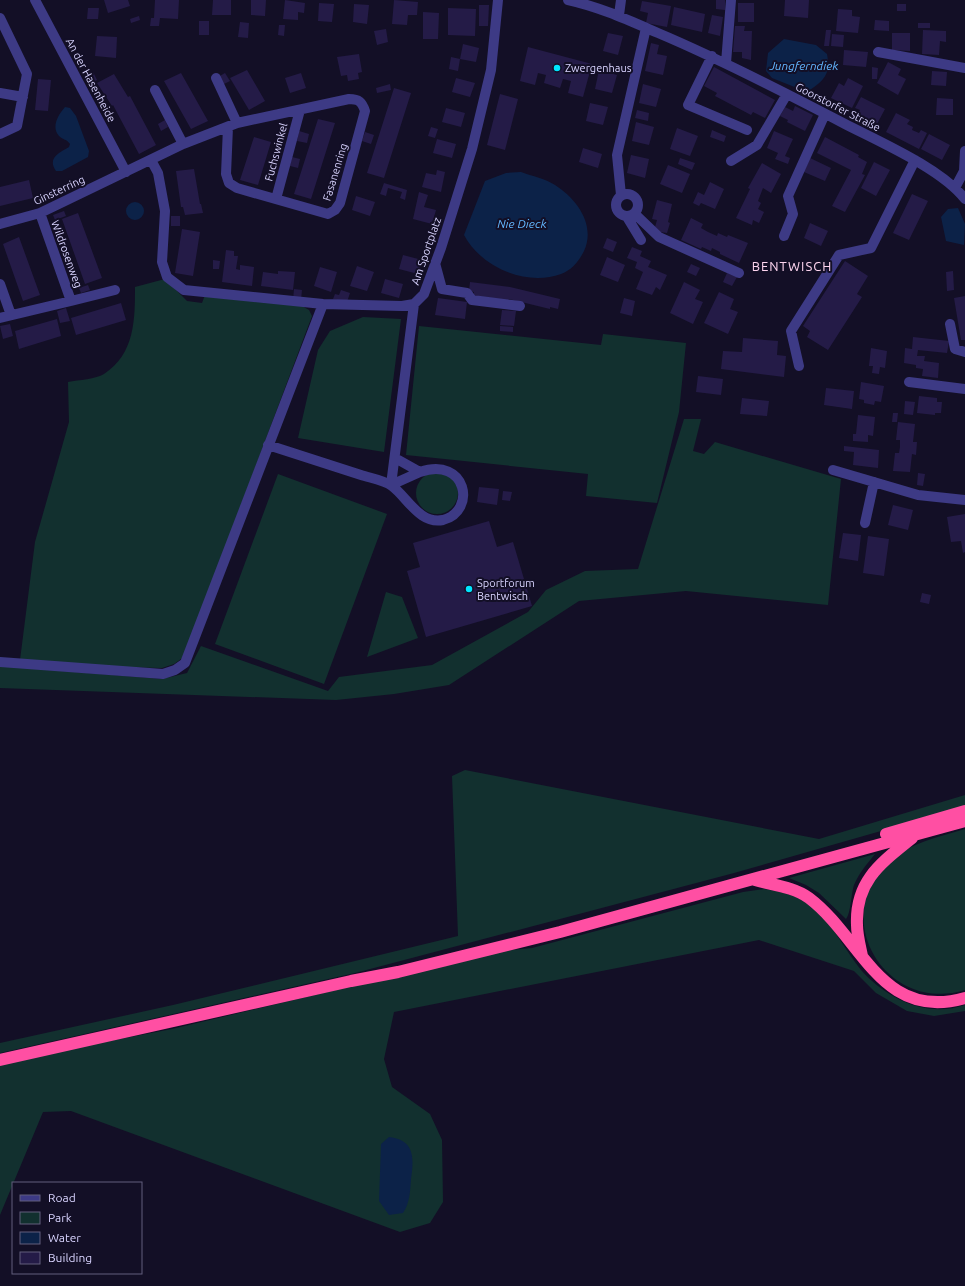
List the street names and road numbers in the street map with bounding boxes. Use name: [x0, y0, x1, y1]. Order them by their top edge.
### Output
street label: An der Hasenheide: [64, 36, 118, 124]
street label: Goorstorfer Straße: [794, 80, 882, 134]
street label: Fuchswinkel: [262, 121, 290, 182]
street label: Fasanenring: [321, 142, 349, 202]
street label: Ginsterring: [32, 173, 86, 207]
street label: Am Sportplatz: [409, 216, 443, 286]
street label: Wildrosenweg: [49, 219, 85, 289]

